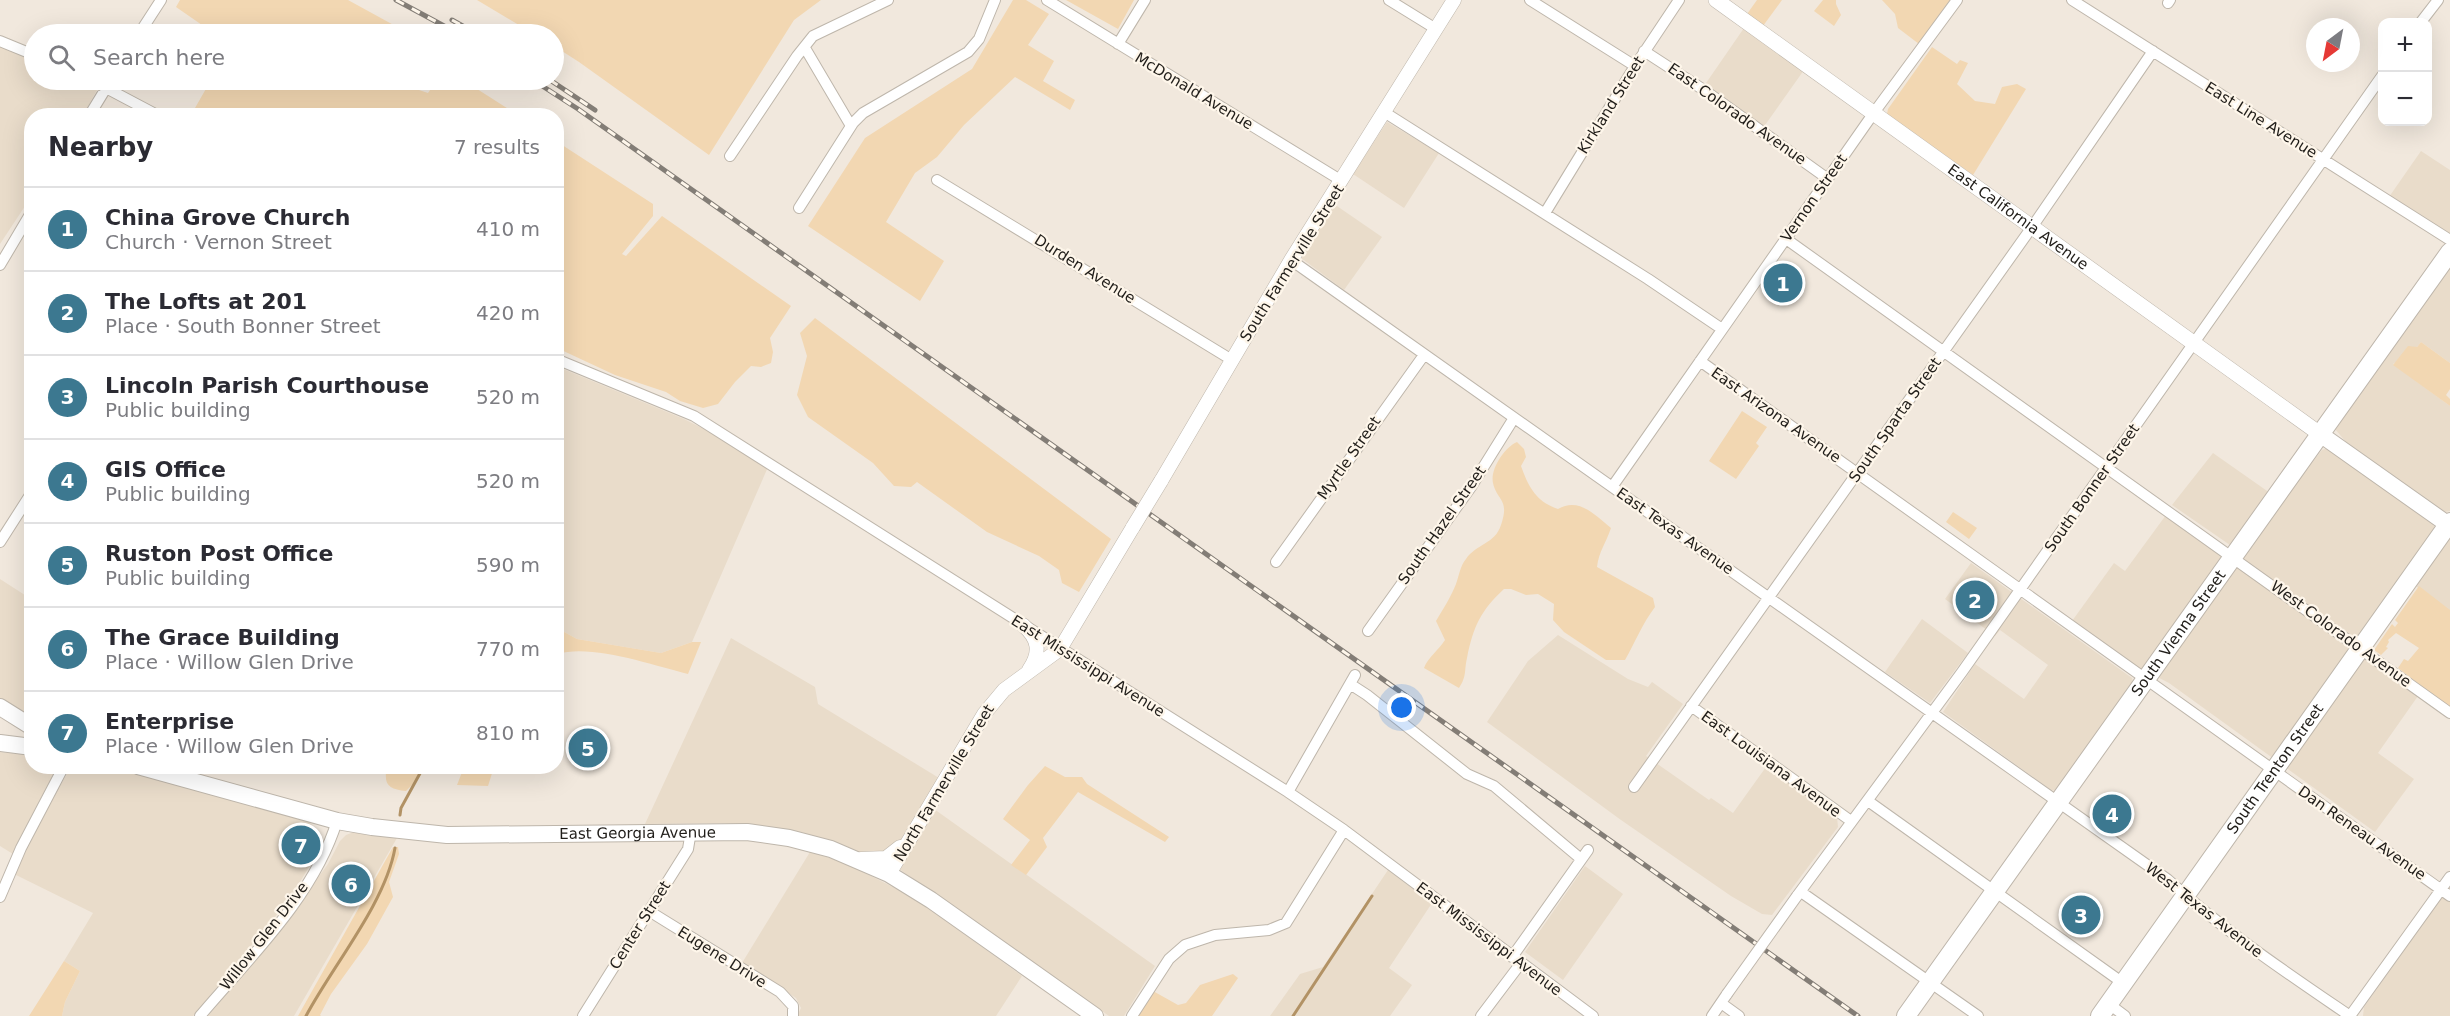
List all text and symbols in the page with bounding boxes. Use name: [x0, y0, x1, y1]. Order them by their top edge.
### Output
north arrow: [2306, 18, 2360, 72]
map controls: [2378, 18, 2432, 126]
button: +: [2378, 18, 2432, 72]
search box: [24, 24, 564, 90]
icon: search: [45, 41, 78, 74]
text: Search here: [93, 45, 225, 70]
street label: McDonald Avenue: [1132, 49, 1256, 133]
street label: Kirkland Street: [1574, 53, 1648, 157]
street label: East Colorado Avenue: [1664, 59, 1810, 169]
button: −: [2378, 72, 2432, 126]
street label: East Line Avenue: [2202, 78, 2320, 162]
text: Nearby: [48, 132, 153, 162]
text: 7 results: [454, 135, 540, 159]
street label: Vernon Street: [1777, 151, 1851, 245]
street label: East California Avenue: [1944, 160, 2092, 274]
street label: South Farmerville Street: [1236, 181, 1348, 345]
text: China Grove Church: [105, 205, 350, 230]
text: 1: [61, 217, 74, 241]
text: 410 m: [476, 217, 540, 241]
text: Church · Vernon Street: [105, 230, 332, 254]
street label: Durden Avenue: [1031, 231, 1139, 307]
pin: 1: [1764, 260, 1802, 306]
text: The Lofts at 201: [105, 289, 307, 314]
text: 2: [61, 301, 74, 325]
text: 420 m: [476, 301, 540, 325]
text: Place · South Bonner Street: [105, 314, 381, 338]
street label: South Sparta Street: [1845, 354, 1945, 486]
street label: East Arizona Avenue: [1708, 363, 1844, 467]
text: Lincoln Parish Courthouse: [105, 373, 429, 398]
text: 3: [61, 385, 74, 409]
text: 520 m: [476, 385, 540, 409]
text: Public building: [105, 398, 251, 422]
street label: Myrtle Street: [1314, 413, 1384, 503]
street label: South Bonner Street: [2041, 420, 2143, 556]
text: GIS Office: [105, 457, 226, 482]
street label: South Hazel Street: [1394, 462, 1490, 588]
text: 4: [61, 469, 74, 493]
text: 520 m: [476, 469, 540, 493]
text: Public building: [105, 482, 251, 506]
street label: East Texas Avenue: [1613, 484, 1737, 578]
text: Ruston Post Office: [105, 541, 333, 566]
text: 5: [61, 553, 74, 577]
text: 590 m: [476, 553, 540, 577]
text: Public building: [105, 566, 251, 590]
street label: South Vienna Street: [2128, 567, 2230, 700]
street label: West Colorado Avenue: [2267, 577, 2415, 691]
pin: 2: [1956, 578, 1994, 622]
street label: East Mississippi Avenue: [1008, 611, 1168, 721]
text: The Grace Building: [105, 625, 340, 650]
text: 6: [61, 637, 74, 661]
text: 770 m: [476, 637, 540, 661]
text: Place · Willow Glen Drive: [105, 650, 354, 674]
your location: [1387, 693, 1416, 722]
street label: South Trenton Street: [2223, 700, 2327, 837]
street label: North Farmerville Street: [890, 701, 998, 865]
street label: East Louisiana Avenue: [1698, 707, 1844, 821]
text: Enterprise: [105, 709, 234, 734]
text: 7: [61, 721, 74, 745]
text: 810 m: [476, 721, 540, 745]
pin: 5: [568, 726, 608, 771]
text: Place · Willow Glen Drive: [105, 734, 354, 758]
street label: Dan Reneau Avenue: [2295, 782, 2429, 884]
pin: 4: [2092, 792, 2132, 836]
pin: 7: [282, 822, 320, 868]
street label: East Georgia Avenue: [559, 823, 716, 843]
street label: West Texas Avenue: [2142, 859, 2266, 961]
pin: 6: [332, 862, 370, 906]
street label: Center Street: [606, 877, 674, 973]
street label: Willow Glen Drive: [216, 878, 312, 994]
street label: East Mississippi Avenue: [1413, 878, 1565, 1000]
pin: 3: [2062, 892, 2100, 938]
street label: Eugene Drive: [674, 923, 770, 991]

